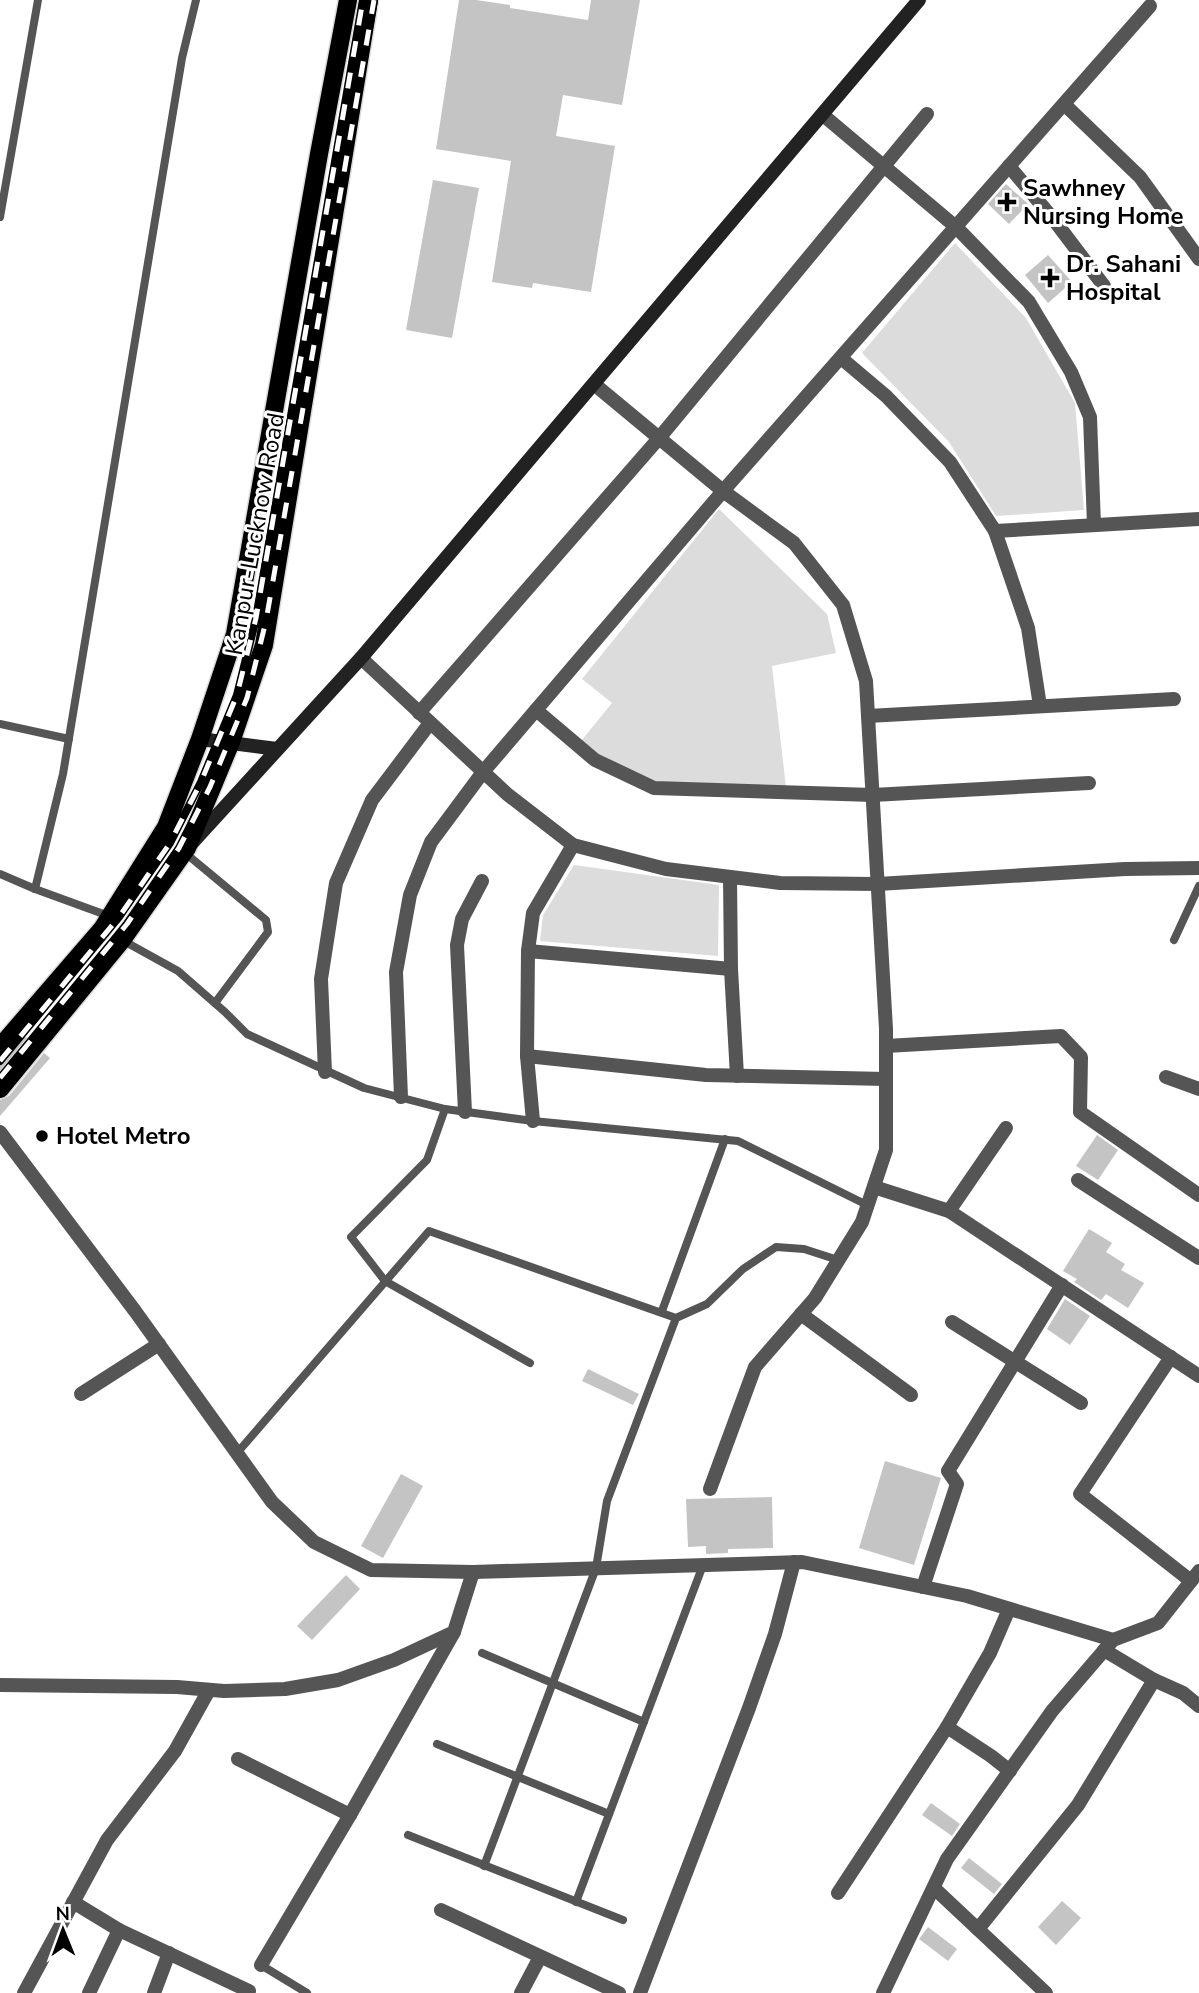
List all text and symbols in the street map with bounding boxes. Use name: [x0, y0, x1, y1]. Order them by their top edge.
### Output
place label: Sawhney Nursing Home: [1023, 172, 1183, 232]
marker: Sawhney Nursing Home: [997, 192, 1017, 212]
place label: Dr. Sahani Hospital: [1066, 248, 1181, 308]
marker: Dr. Sahani Hospital: [1040, 268, 1060, 288]
street label: Kanpur-Lucknow Road: [218, 410, 292, 658]
place label: Hotel Metro: [56, 1120, 191, 1152]
marker: Hotel Metro: [34, 1128, 50, 1144]
north arrow: [28, 1895, 98, 1965]
text: N: [55, 1901, 70, 1927]

